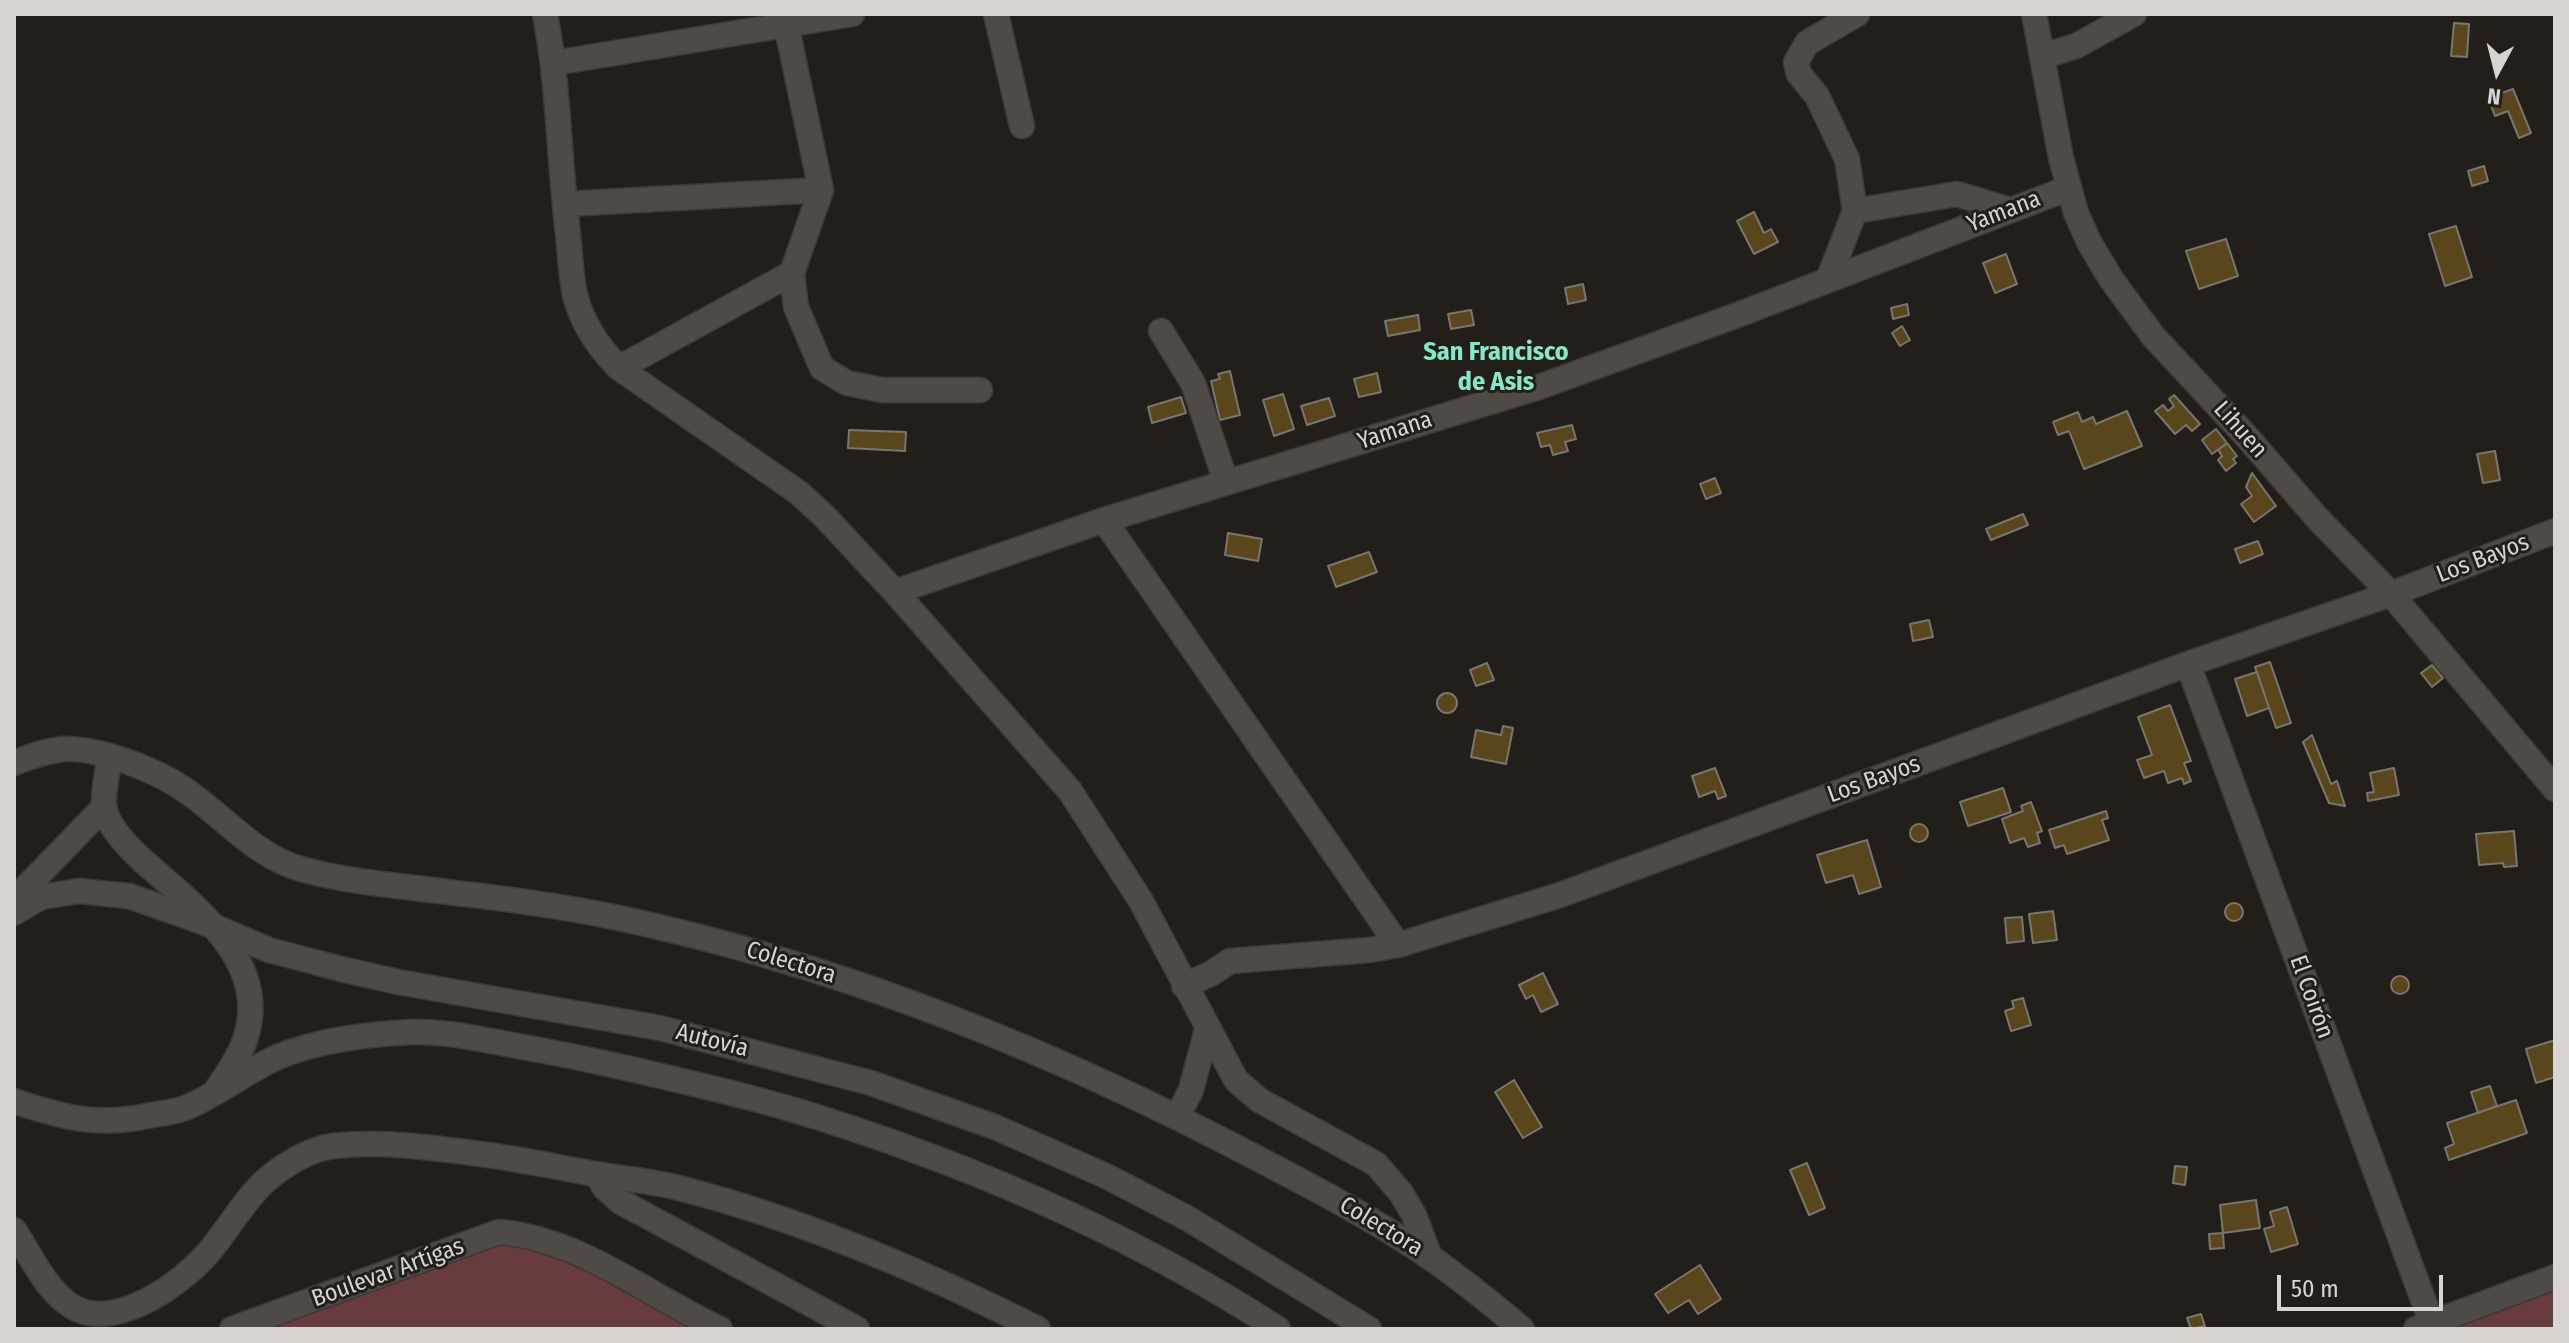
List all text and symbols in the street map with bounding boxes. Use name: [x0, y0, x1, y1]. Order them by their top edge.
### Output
north arrow: [2457, 32, 2537, 112]
text: N: [2486, 82, 2502, 111]
street label: Yamana: [1963, 185, 2045, 239]
district label: San Francisco de Asis: [1423, 337, 1569, 398]
street label: Lihuen: [2207, 396, 2273, 464]
street label: Yamana: [1354, 405, 1436, 457]
street label: Los Bayos: [2433, 528, 2533, 590]
street label: Los Bayos: [1824, 750, 1924, 810]
street label: Colectora: [743, 936, 839, 990]
street label: El Coirón: [2283, 951, 2339, 1043]
street label: Autovía: [673, 1018, 751, 1064]
street label: Colectora: [1334, 1191, 1428, 1263]
street label: Boulevar Artígas: [308, 1232, 468, 1314]
scale bar: [2281, 1259, 2447, 1309]
text: 50 m: [2291, 1275, 2339, 1303]

